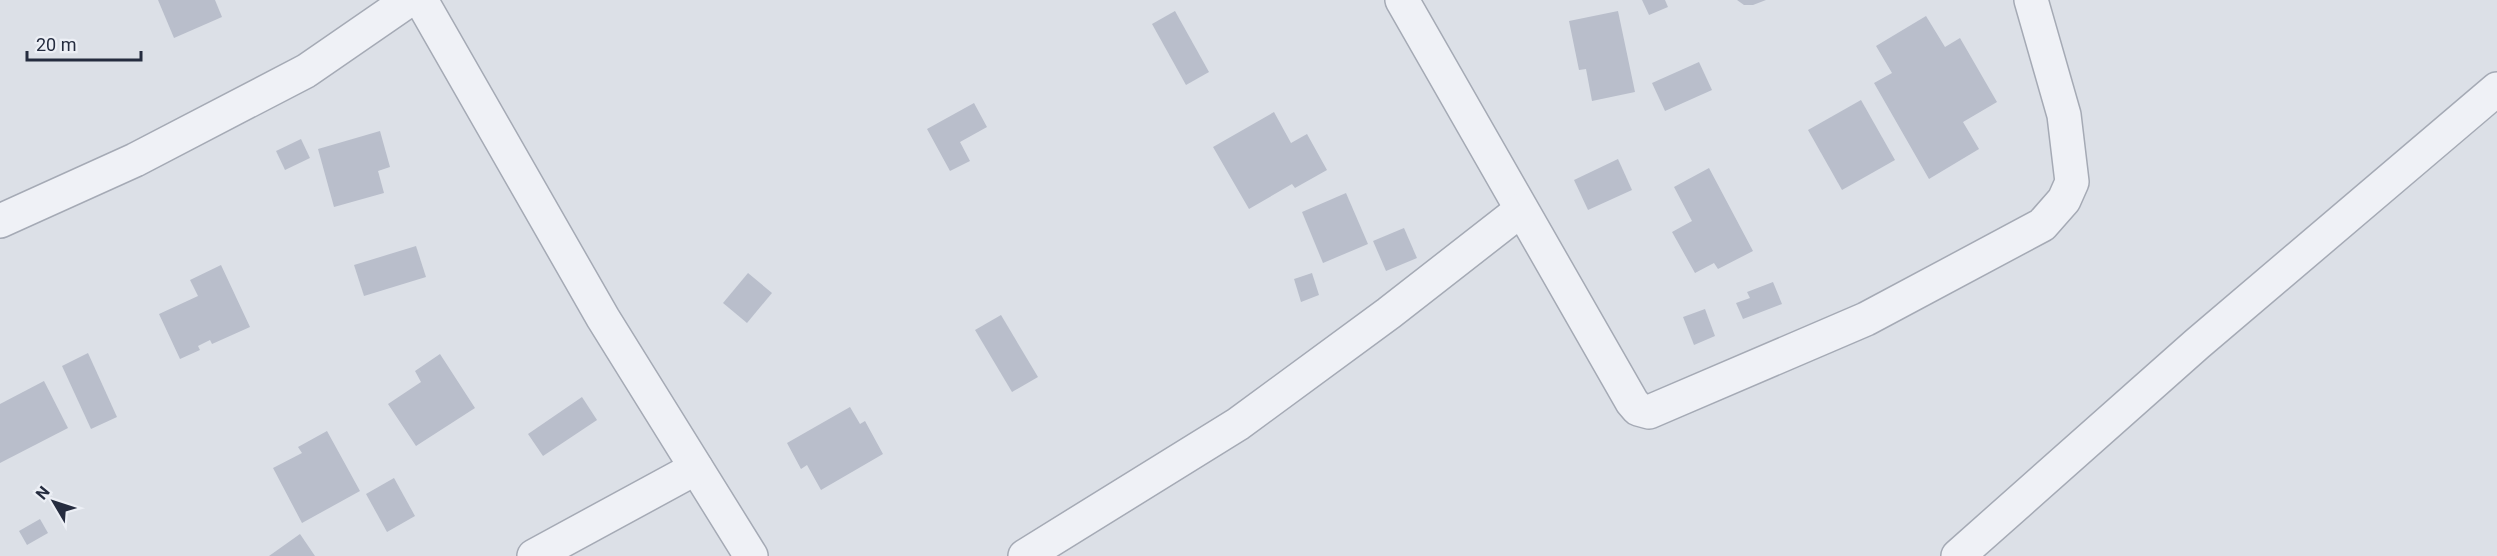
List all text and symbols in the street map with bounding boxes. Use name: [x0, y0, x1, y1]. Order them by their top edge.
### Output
scale bar: [27, 24, 141, 62]
text: 20 m: [36, 34, 76, 55]
north arrow: [24, 472, 84, 532]
text: N: [32, 483, 54, 503]

